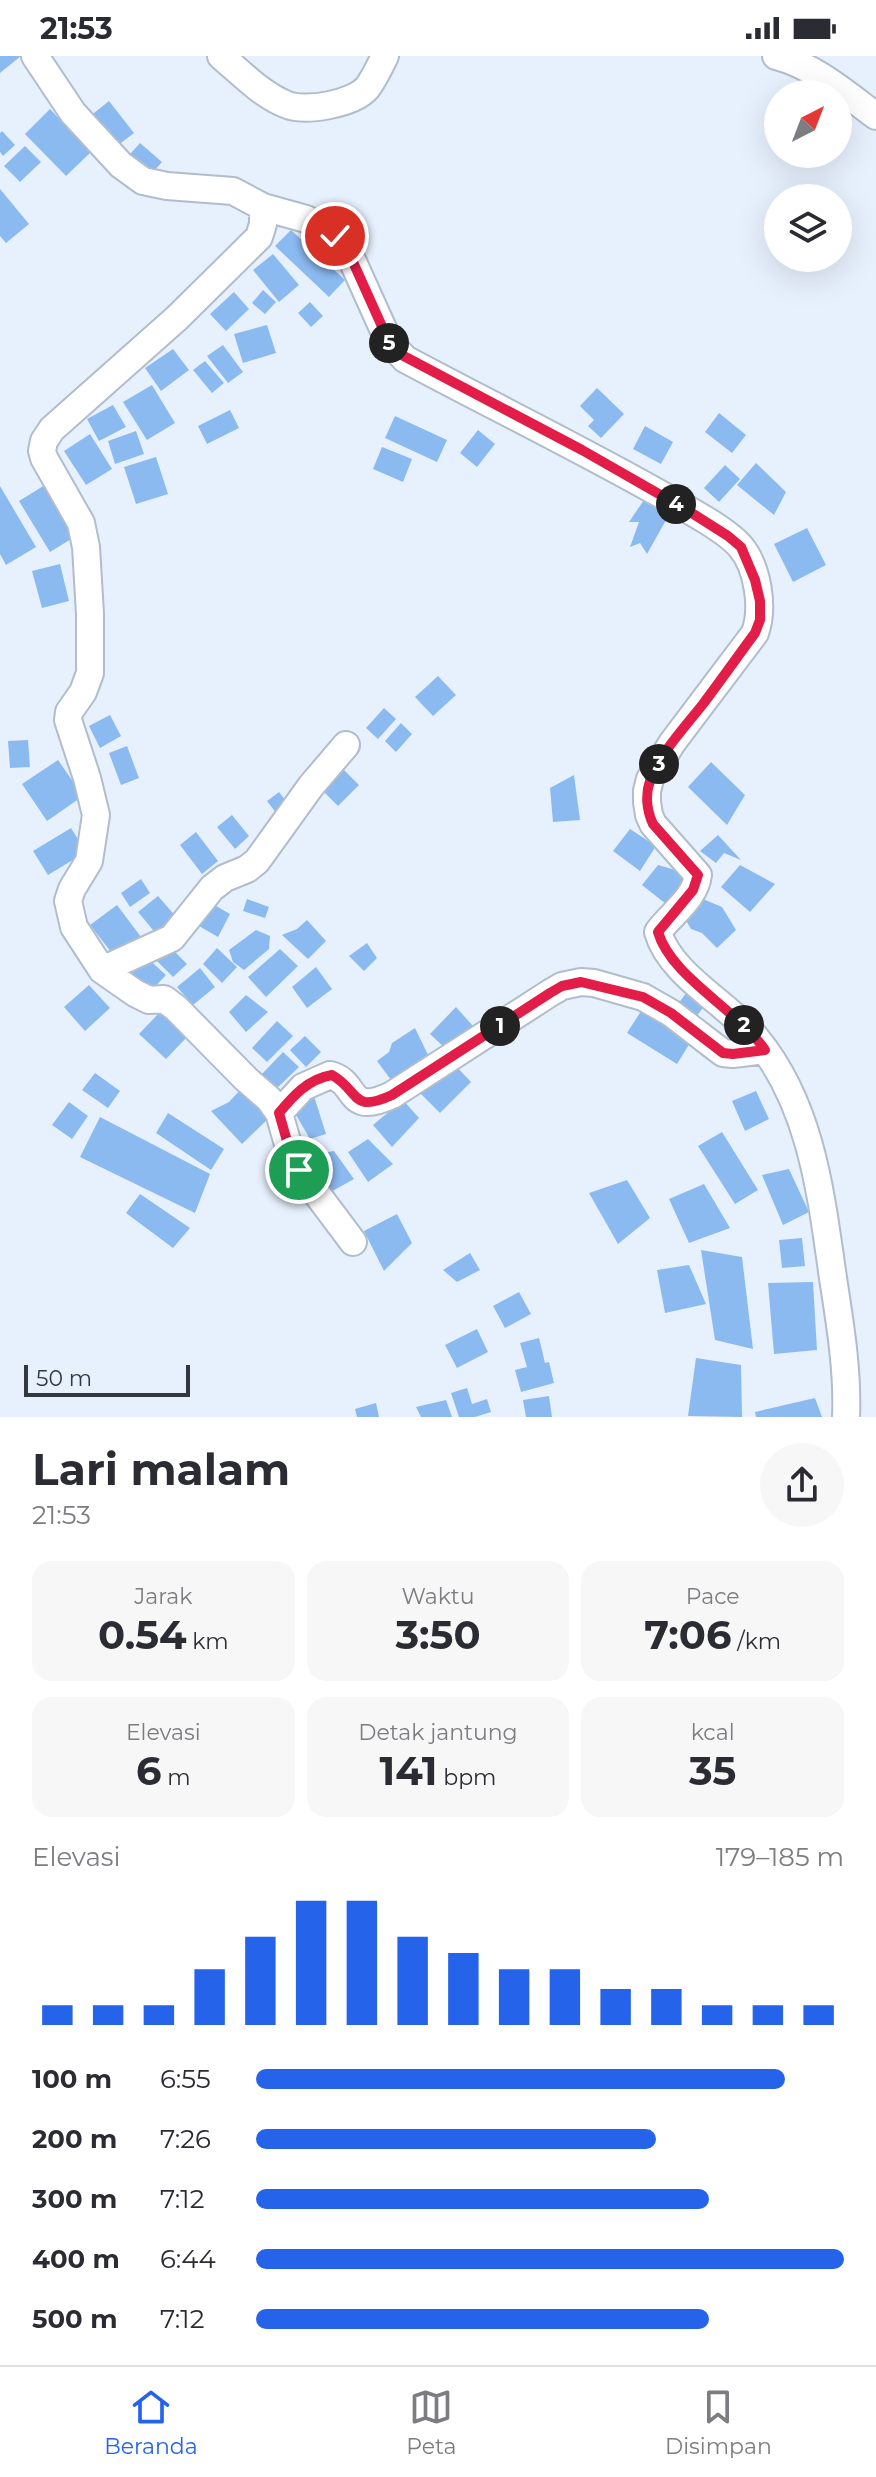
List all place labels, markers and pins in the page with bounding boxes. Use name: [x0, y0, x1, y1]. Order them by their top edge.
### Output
pin: [301, 202, 369, 270]
pin: 5: [369, 323, 409, 363]
pin: 4: [656, 484, 696, 524]
pin: 3: [639, 744, 679, 784]
pin: 2: [724, 1005, 764, 1045]
pin: 1: [480, 1006, 520, 1046]
pin: [265, 1136, 333, 1204]

